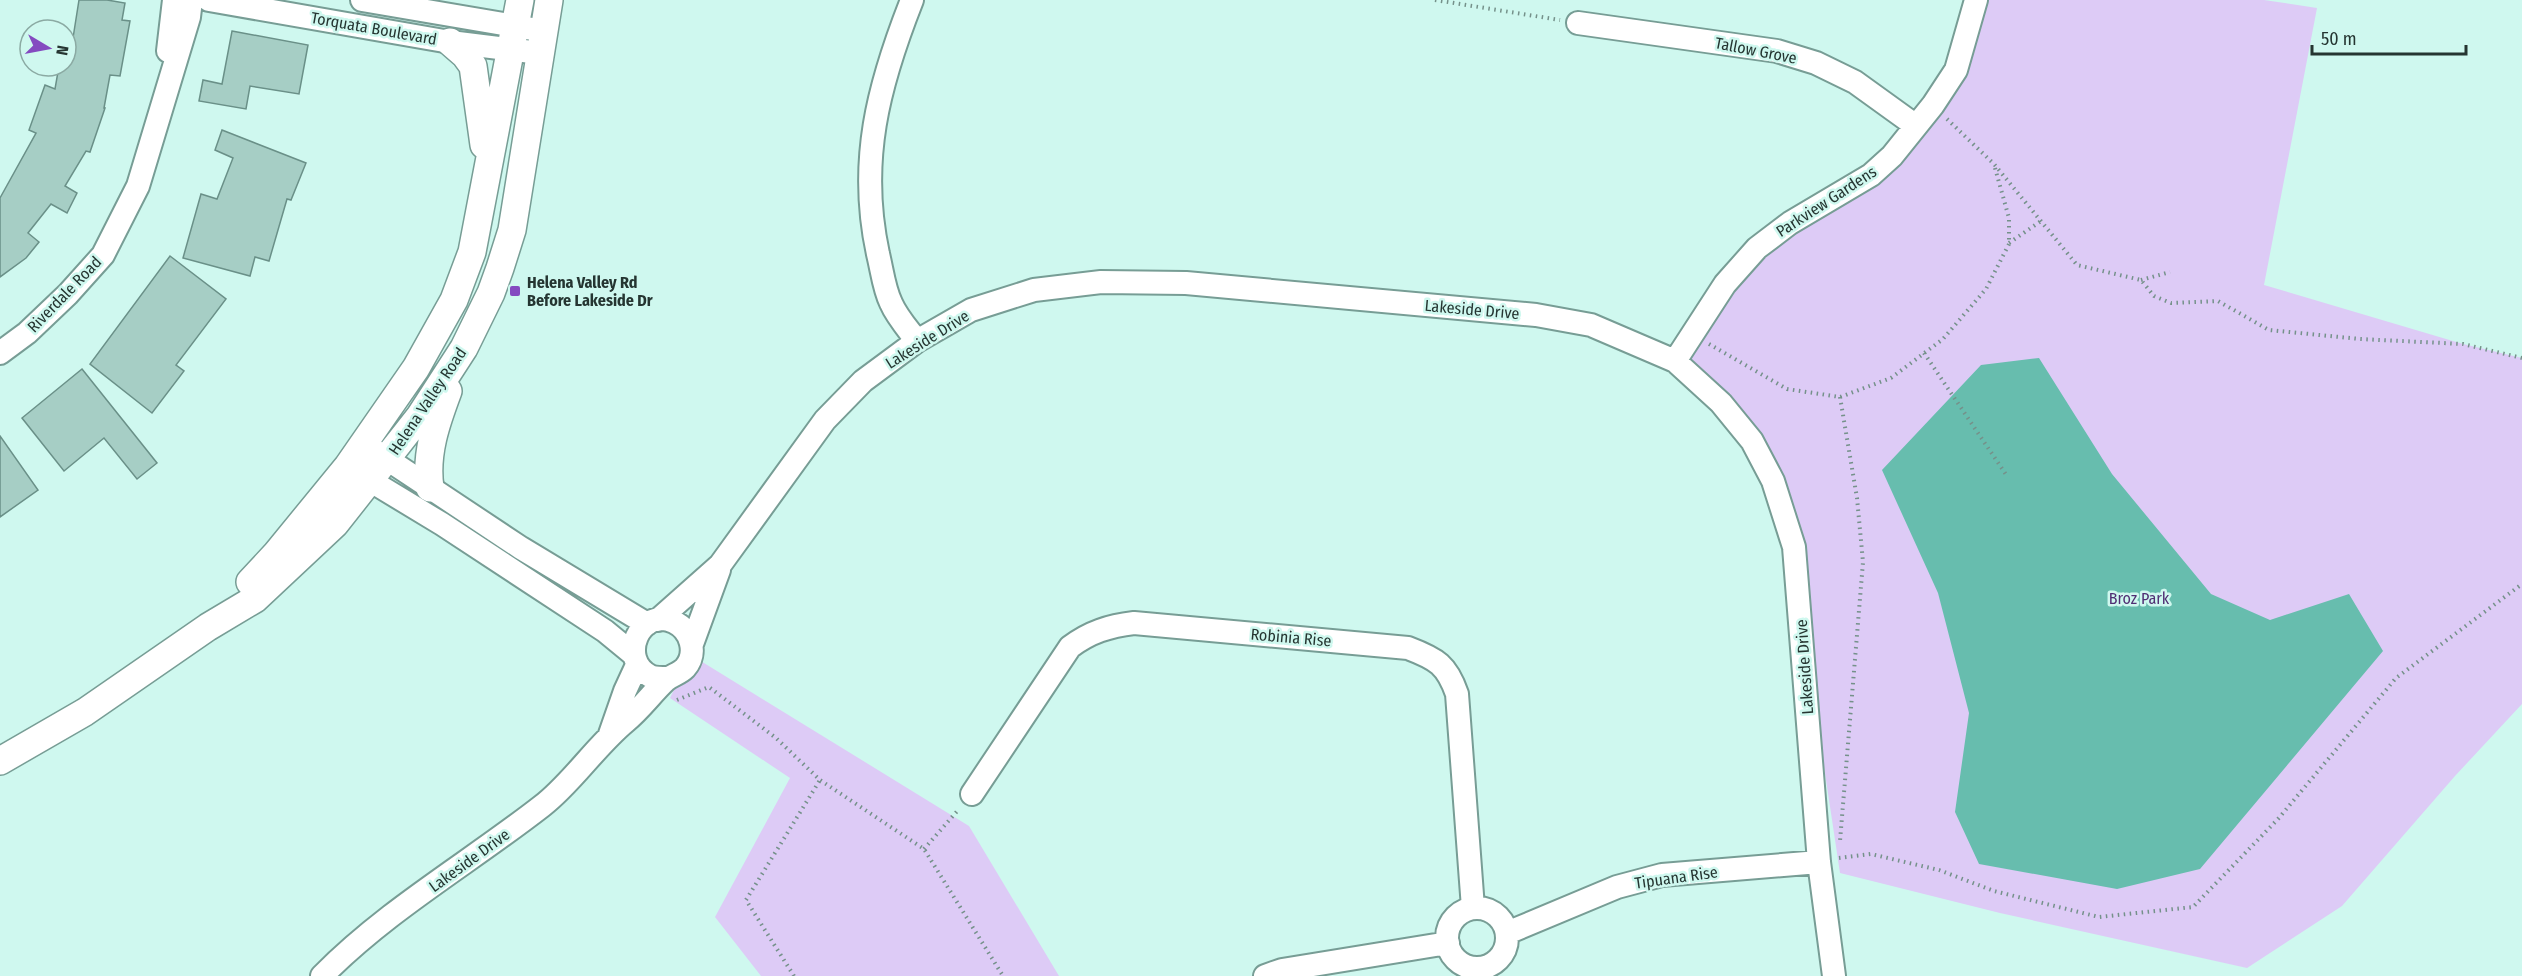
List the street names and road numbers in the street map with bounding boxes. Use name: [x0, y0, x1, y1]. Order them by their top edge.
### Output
street label: Torquata Boulevard: [309, 8, 438, 49]
street label: Tallow Grove: [1713, 33, 1799, 68]
street label: Parkview Gardens: [1773, 162, 1880, 241]
street label: Riverdale Road: [23, 252, 105, 336]
street label: Lakeside Drive: [1424, 296, 1520, 323]
street label: Lakeside Drive: [882, 306, 973, 373]
street label: Helena Valley Road: [385, 344, 470, 458]
street label: Lakeside Drive: [1792, 619, 1817, 715]
street label: Robinia Rise: [1250, 625, 1332, 650]
street label: Lakeside Drive: [425, 825, 513, 896]
street label: Tipuana Rise: [1633, 862, 1719, 893]

